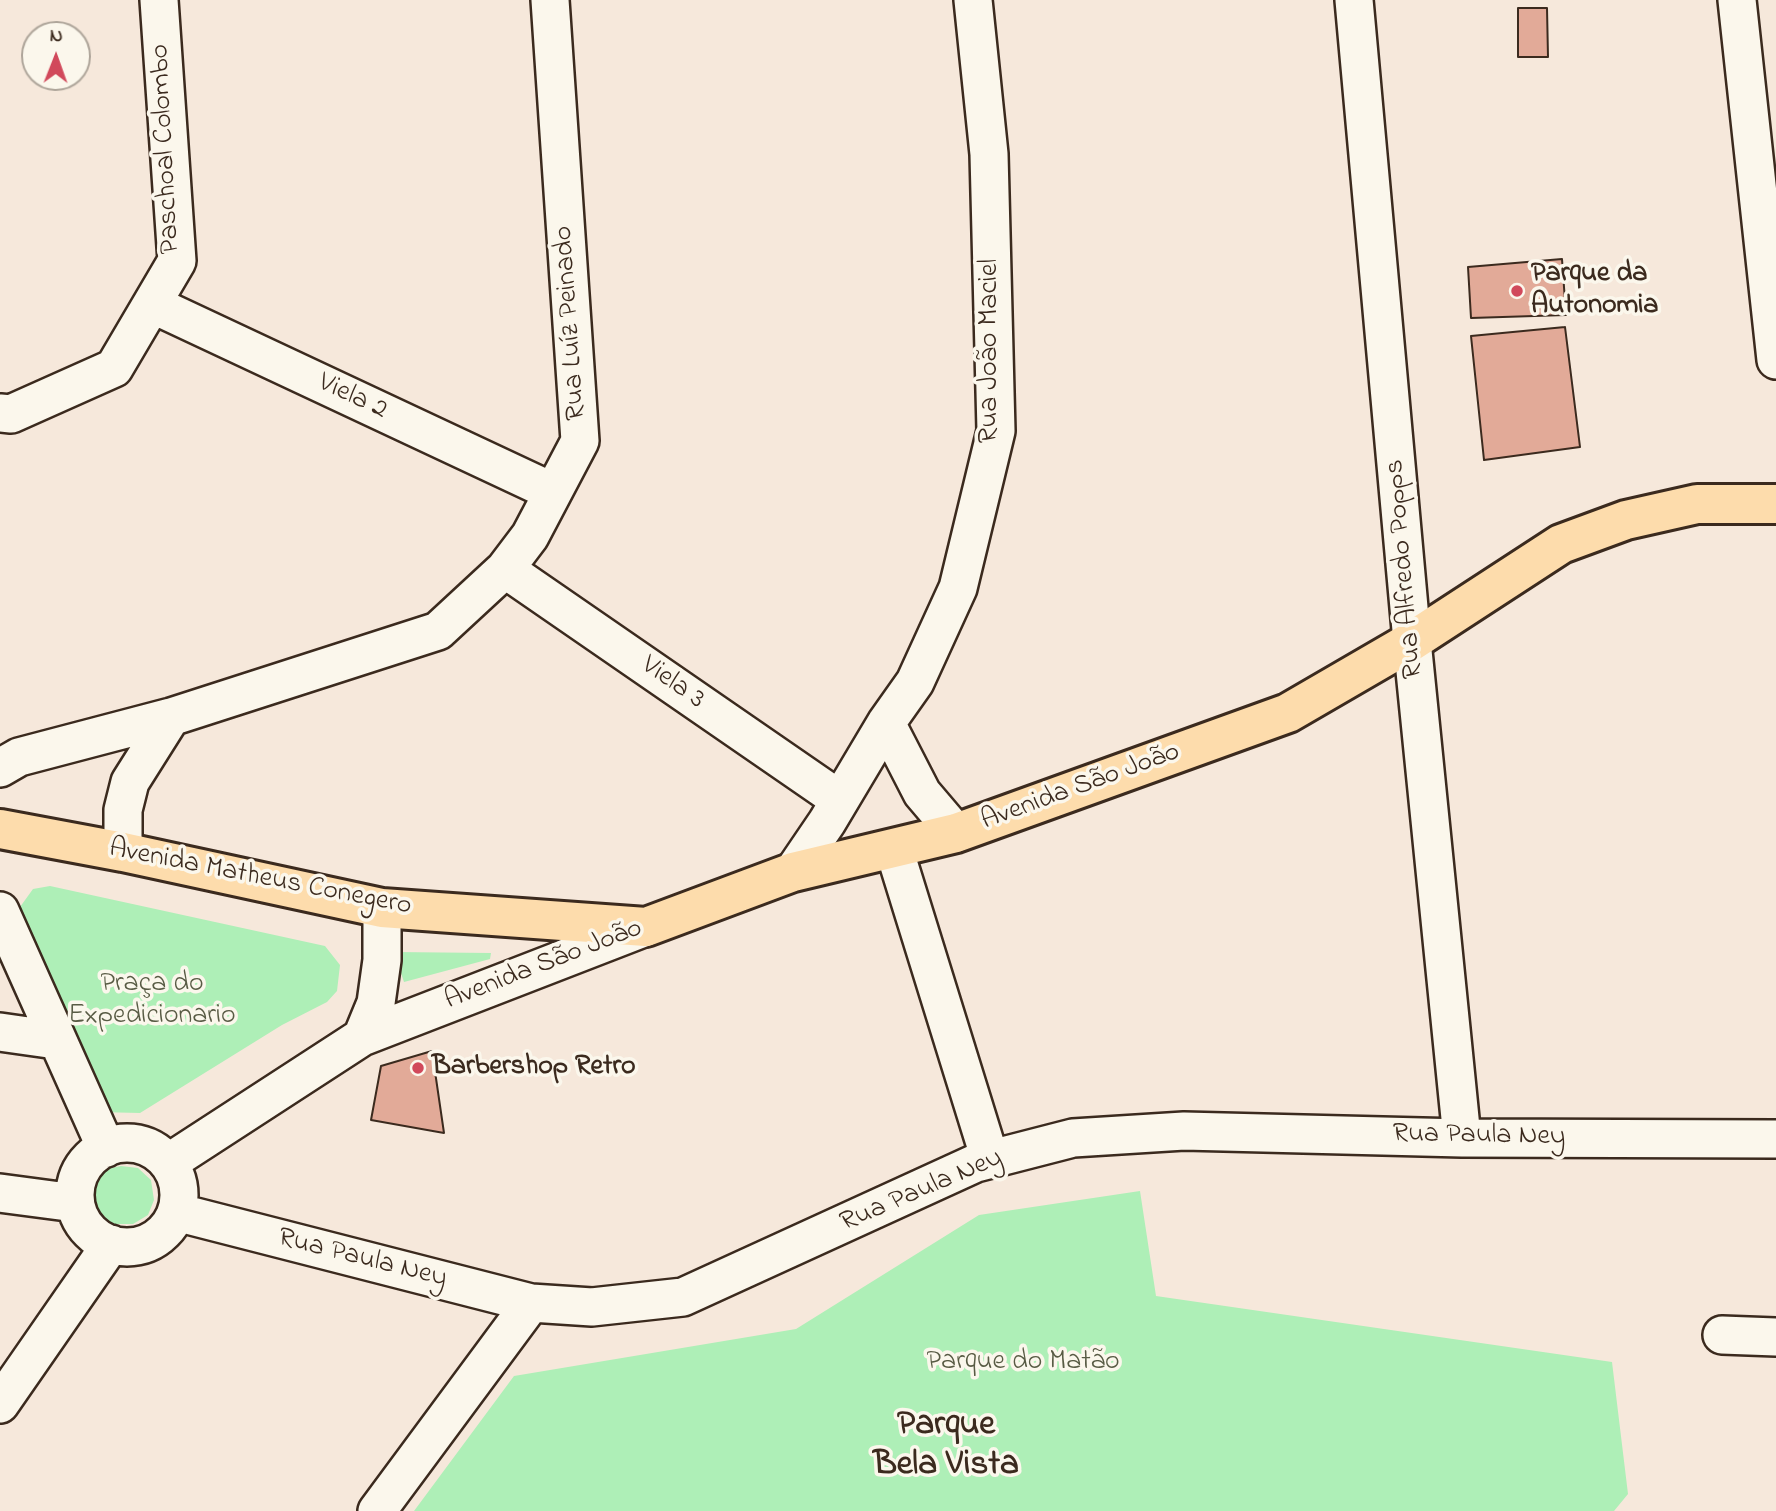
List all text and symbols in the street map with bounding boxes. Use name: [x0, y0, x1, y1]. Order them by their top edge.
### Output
north arrow: [21, 21, 91, 91]
text: N: [50, 23, 63, 50]
street label: Paschoal Colombo: [145, 43, 189, 255]
street label: Rua Luíz Peinado: [548, 225, 596, 421]
place label: Parque da Autonomia: [1531, 258, 1658, 324]
street label: Rua João Maciel: [974, 259, 1008, 443]
marker: Parque da Autonomia: [1509, 283, 1525, 299]
street label: Viela 2: [312, 367, 392, 429]
street label: Rua Alfredo Popps: [1380, 458, 1432, 680]
street label: Viela 3: [633, 650, 711, 718]
street label: Avenida São João: [977, 737, 1185, 839]
street label: Avenida Matheus Conegero: [106, 833, 414, 925]
street label: Avenida São João: [441, 913, 647, 1019]
park label: Praça do Expedicionario: [68, 968, 236, 1034]
place label: Barbershop Retro: [432, 1051, 636, 1085]
marker: Barbershop Retro: [410, 1060, 426, 1076]
street label: Rua Paula Ney: [1392, 1119, 1566, 1155]
street label: Rua Paula Ney: [836, 1143, 1008, 1241]
street label: Rua Paula Ney: [274, 1223, 450, 1297]
park label: Parque do Matão: [926, 1346, 1120, 1380]
district label: Parque Bela Vista: [873, 1406, 1019, 1488]

